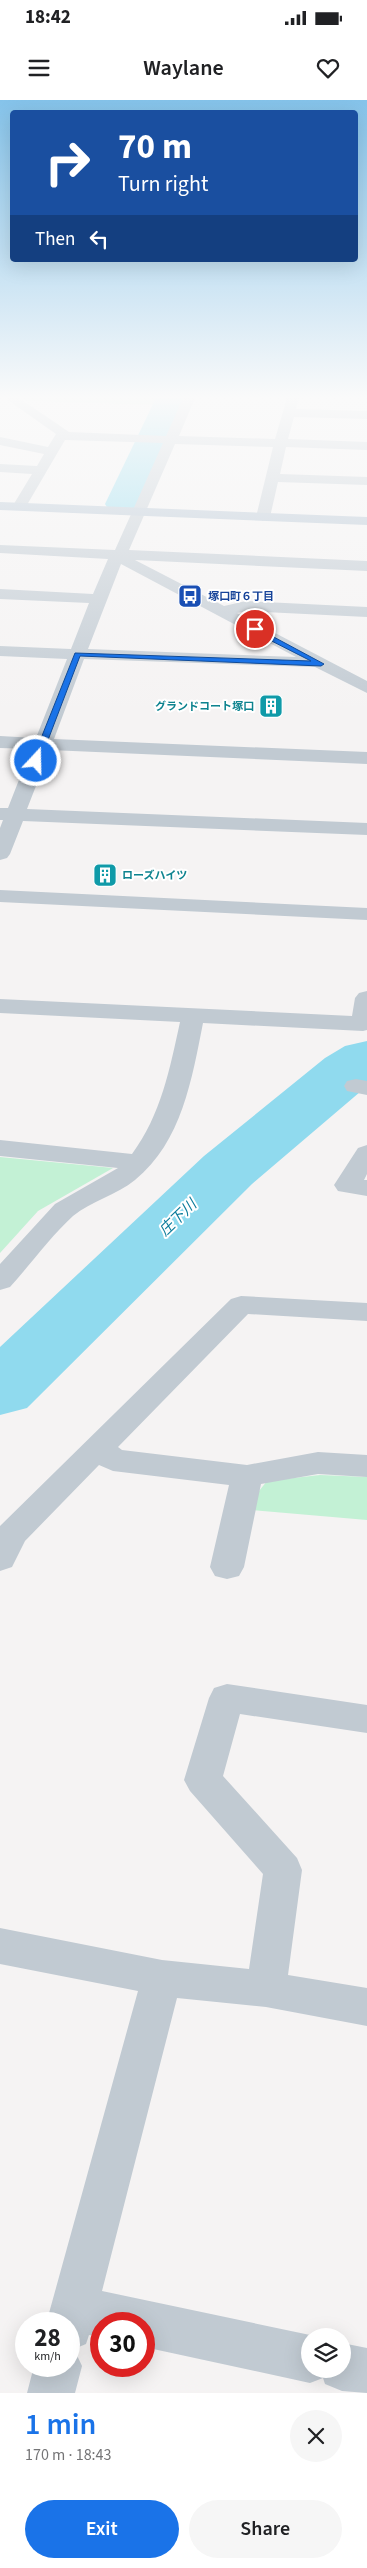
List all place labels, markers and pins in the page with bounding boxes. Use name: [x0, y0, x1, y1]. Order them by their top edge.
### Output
bus stop icon: 塚口町６丁目: [177, 583, 203, 609]
place label: 塚口町６丁目: [208, 589, 274, 604]
pin: [234, 608, 276, 650]
building icon: グランドコート塚口: [258, 693, 284, 719]
place label: グランドコート塚口: [155, 699, 254, 714]
building icon: ローズハイツ: [92, 862, 118, 888]
place label: ローズハイツ: [122, 868, 187, 883]

